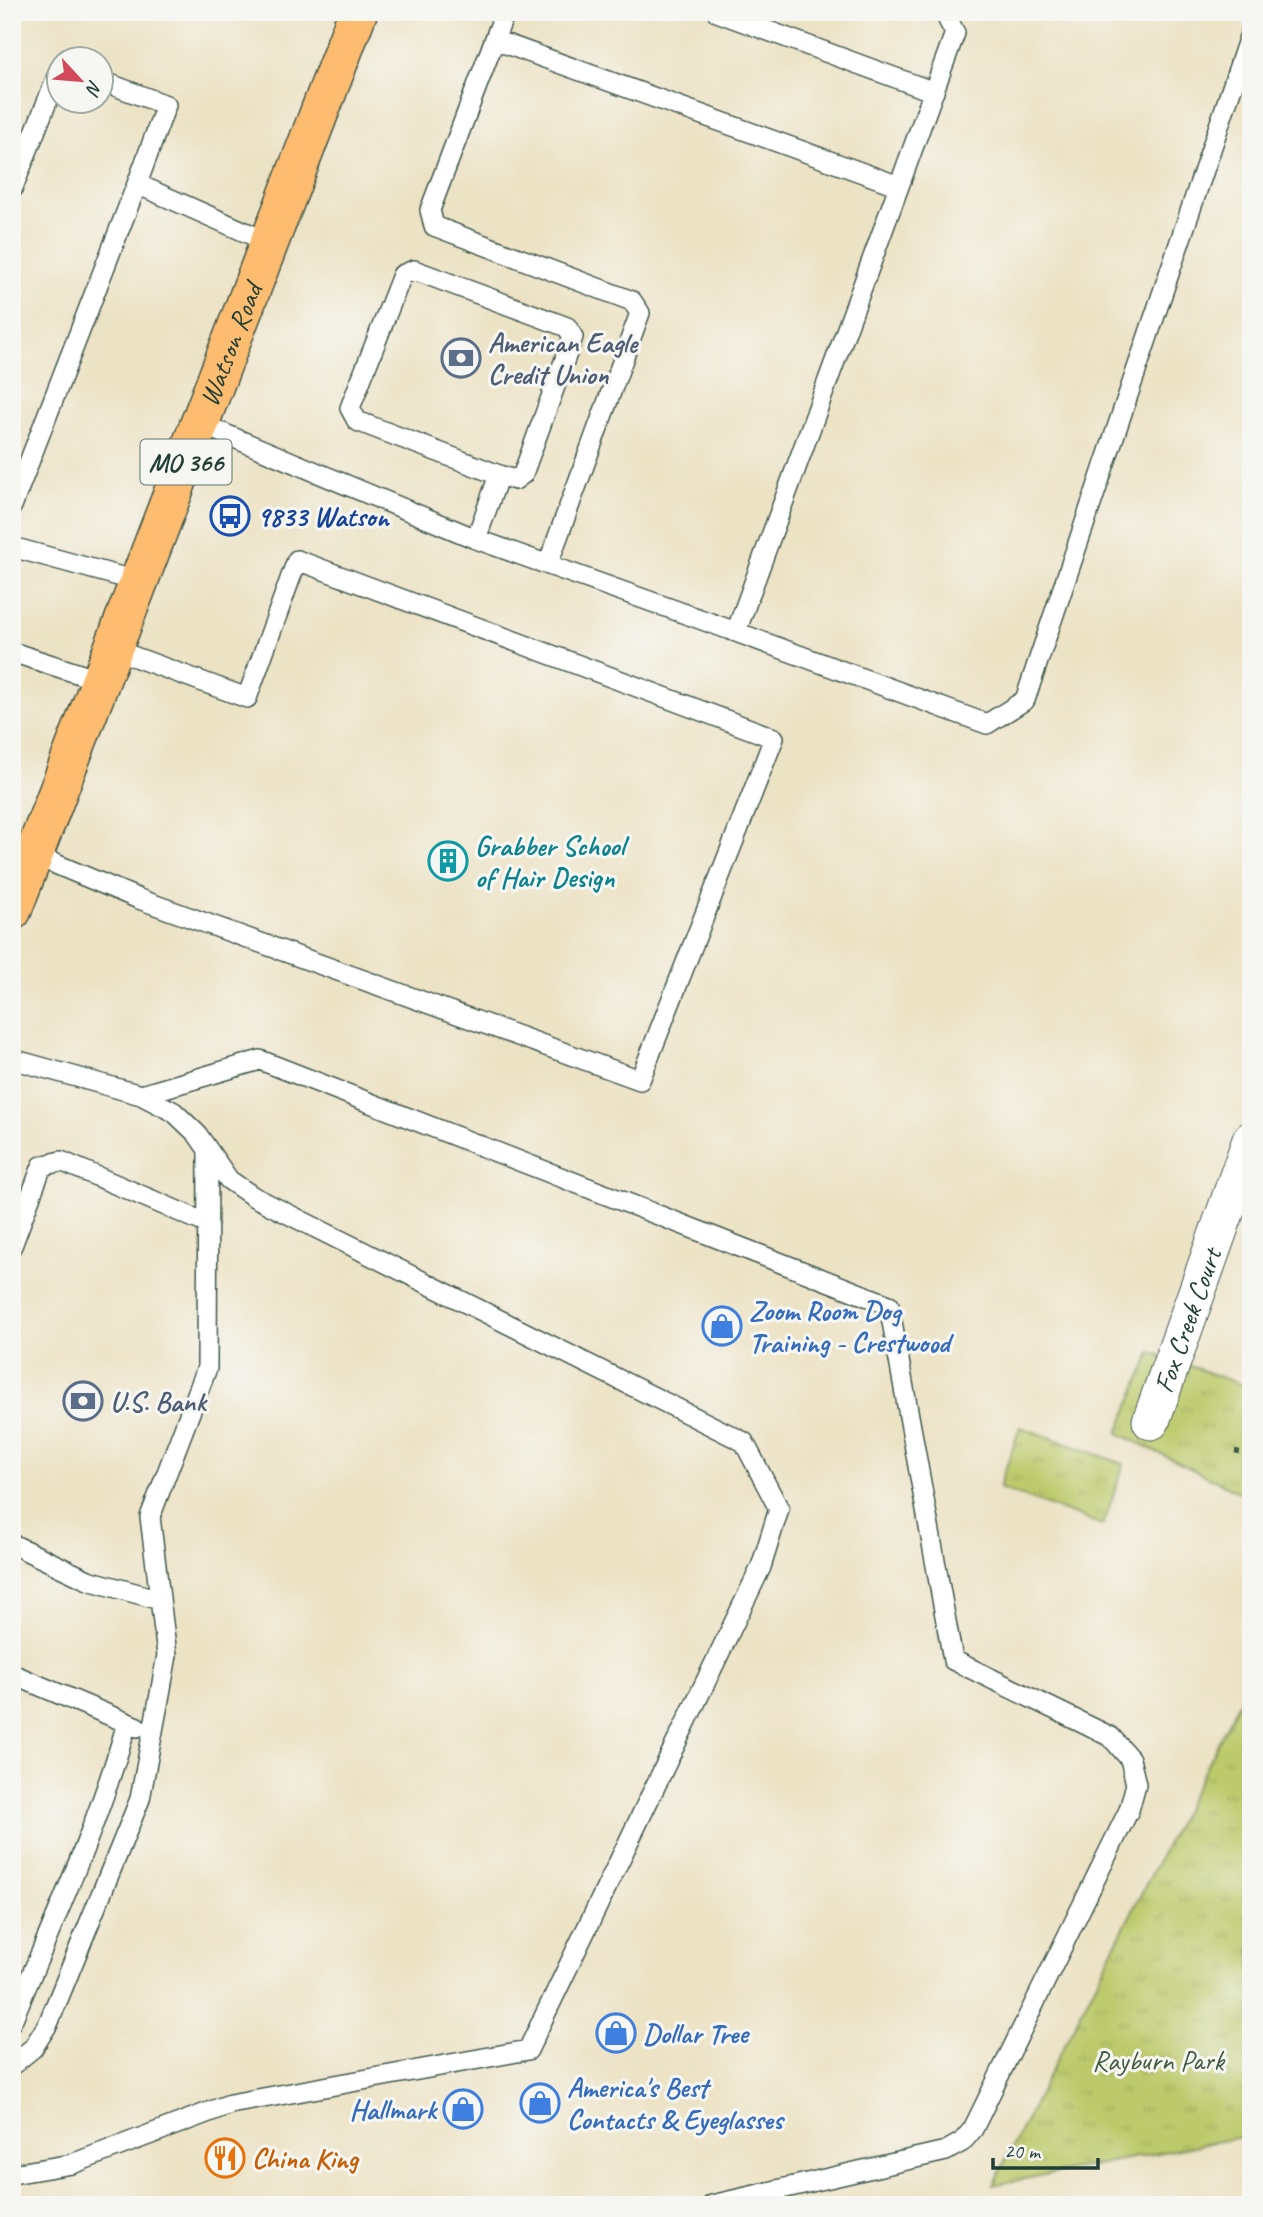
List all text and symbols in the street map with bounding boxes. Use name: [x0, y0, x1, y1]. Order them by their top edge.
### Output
north arrow: [46, 46, 116, 116]
text: N: [80, 76, 108, 100]
street label: Watson Road: [191, 275, 271, 411]
place label: American Eagle Credit Union: [488, 325, 640, 392]
bank icon: American Eagle Credit Union: [440, 337, 482, 379]
road number: MO 366: [140, 440, 232, 484]
bus stop icon: 9833 Watson: [209, 495, 251, 537]
place label: 9833 Watson: [257, 499, 391, 534]
place label: Grabber School of Hair Design: [475, 828, 631, 895]
building icon: Grabber School of Hair Design: [427, 840, 469, 882]
street label: Fox Creek Court: [1145, 1241, 1229, 1397]
place label: Zoom Room Dog Training - Crestwood: [749, 1293, 954, 1360]
shop icon: Zoom Room Dog Training - Crestwood: [701, 1305, 743, 1347]
bank icon: U.S. Bank: [62, 1380, 104, 1422]
place label: U.S. Bank: [110, 1384, 208, 1419]
shop icon: Dollar Tree: [595, 2012, 637, 2054]
place label: Dollar Tree: [643, 2016, 750, 2051]
park label: Rayburn Park: [1092, 2043, 1226, 2078]
place label: America's Best Contacts & Eyeglasses: [567, 2070, 786, 2137]
shop icon: America's Best Contacts & Eyeglasses: [519, 2082, 561, 2124]
shop icon: Hallmark: [442, 2088, 484, 2130]
place label: Hallmark: [350, 2092, 439, 2127]
scale bar: [993, 2126, 1098, 2170]
restaurant icon: China King: [204, 2137, 246, 2179]
text: 20 m: [1004, 2138, 1042, 2164]
place label: China King: [252, 2141, 360, 2176]

